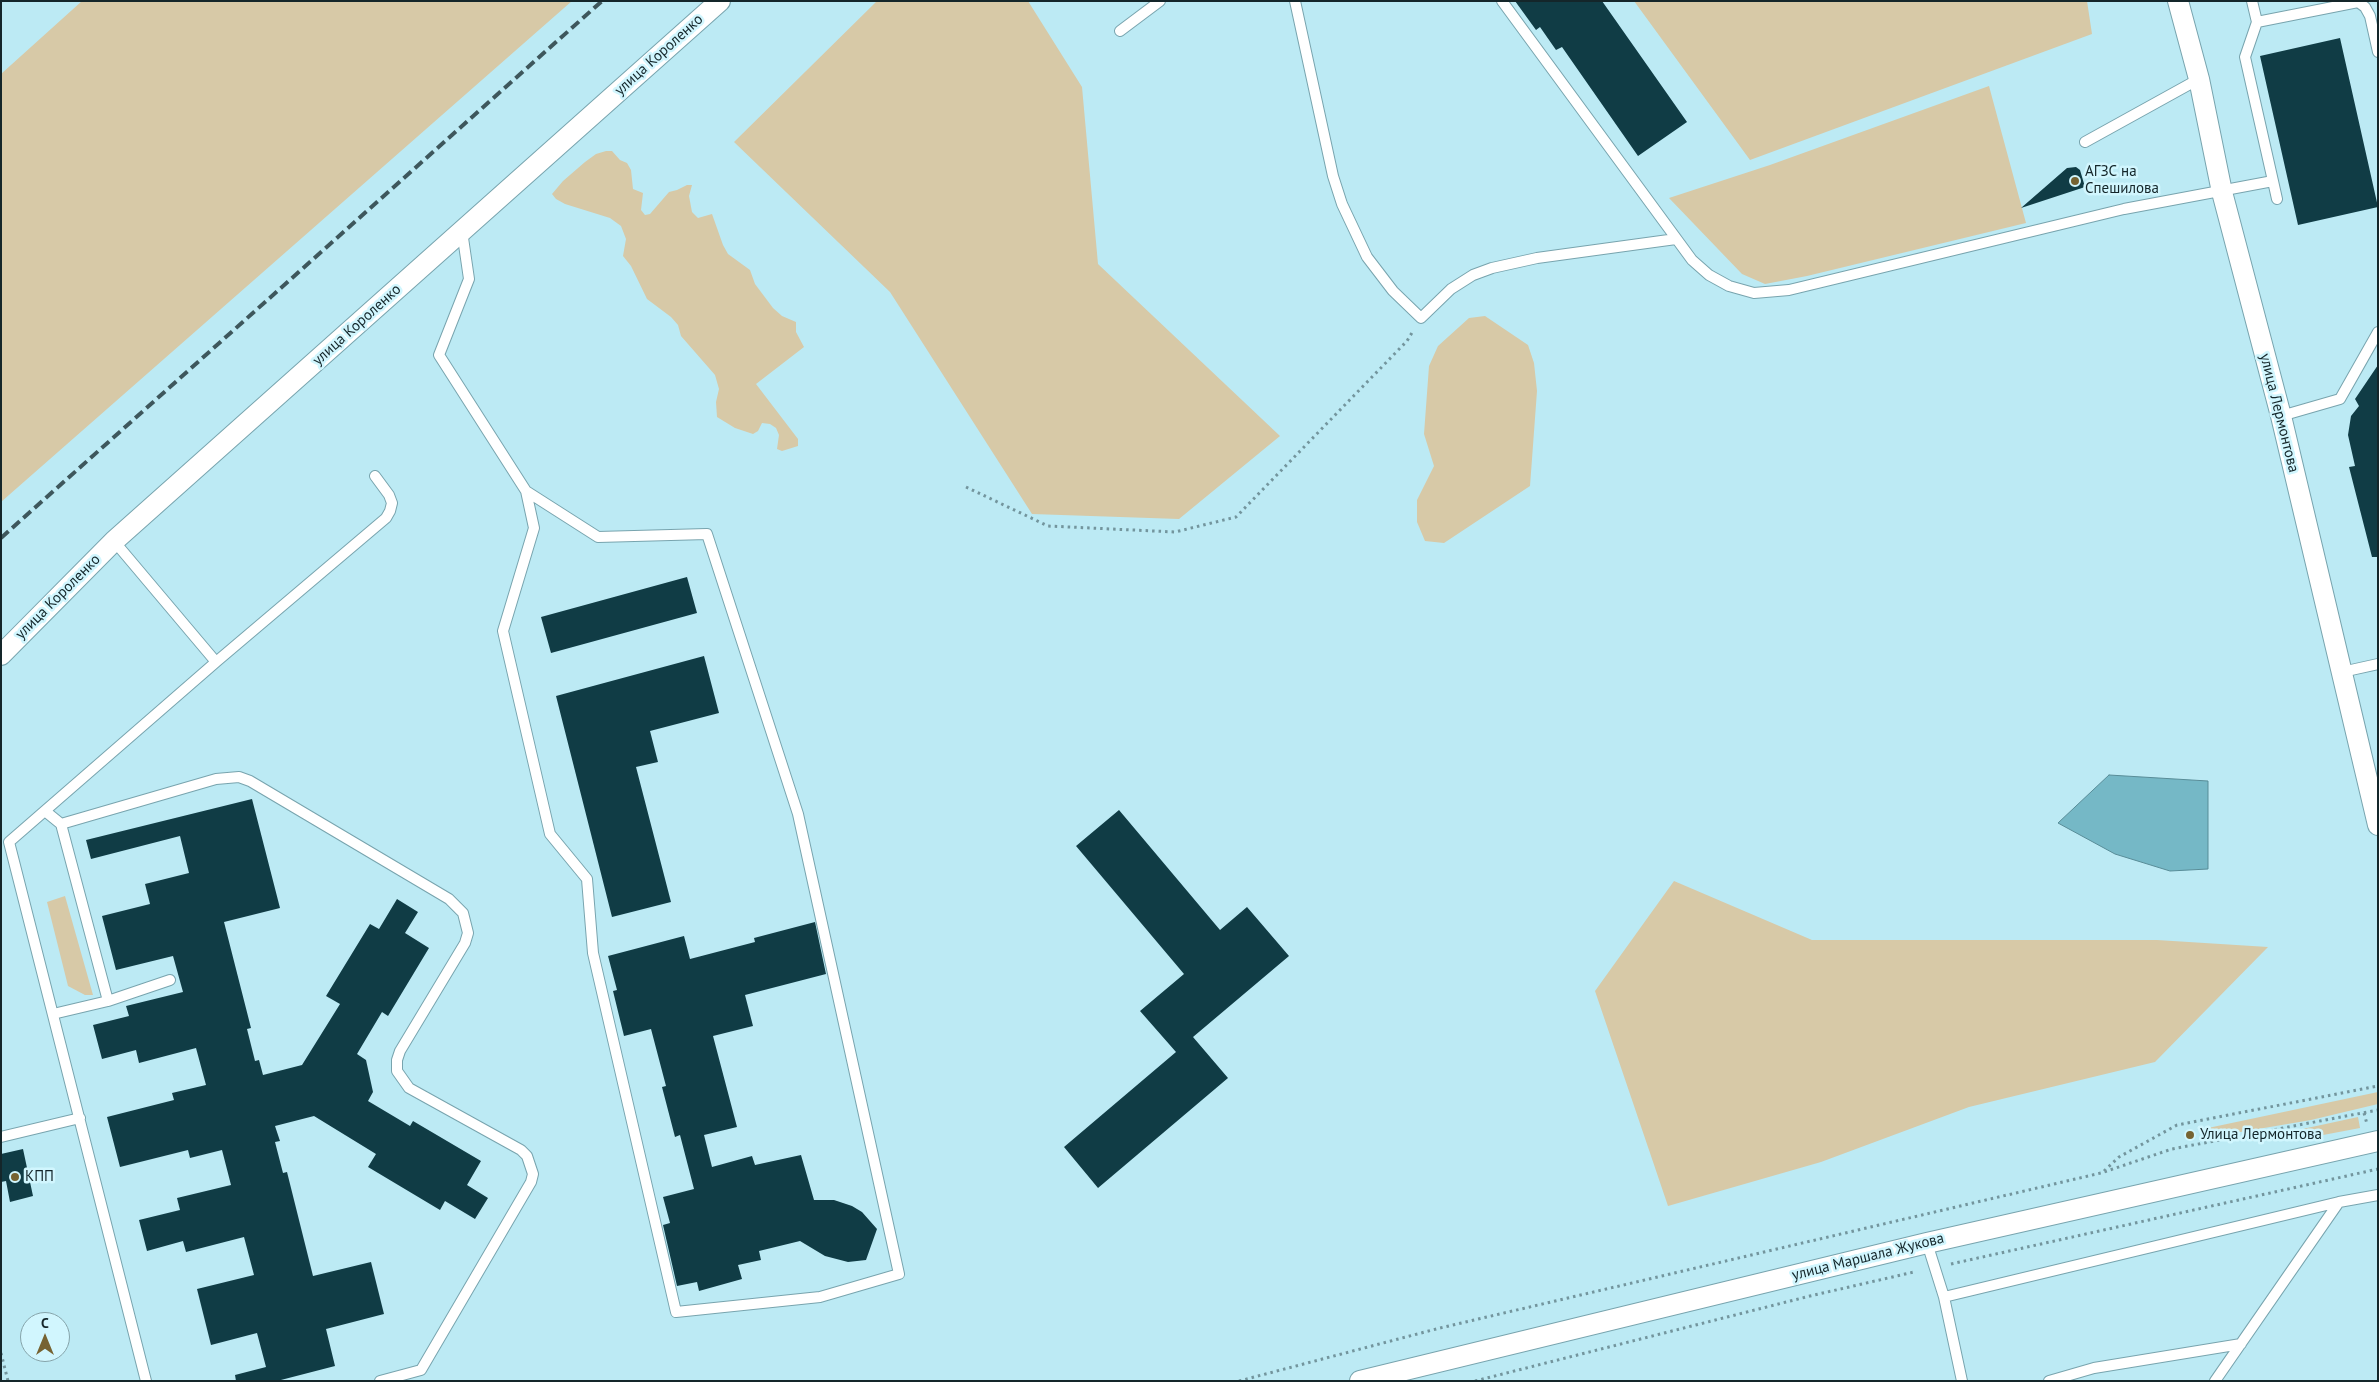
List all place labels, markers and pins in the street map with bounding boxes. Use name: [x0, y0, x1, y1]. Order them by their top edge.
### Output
place label: АГЗС на Спешилова: [2085, 163, 2159, 198]
marker: АГЗС на Спешилова: [2069, 175, 2081, 187]
place label: Улица Лермонтова: [2200, 1126, 2322, 1144]
marker: Улица Лермонтова: [2184, 1129, 2196, 1141]
place label: КПП: [25, 1168, 54, 1186]
marker: КПП: [9, 1171, 21, 1183]

